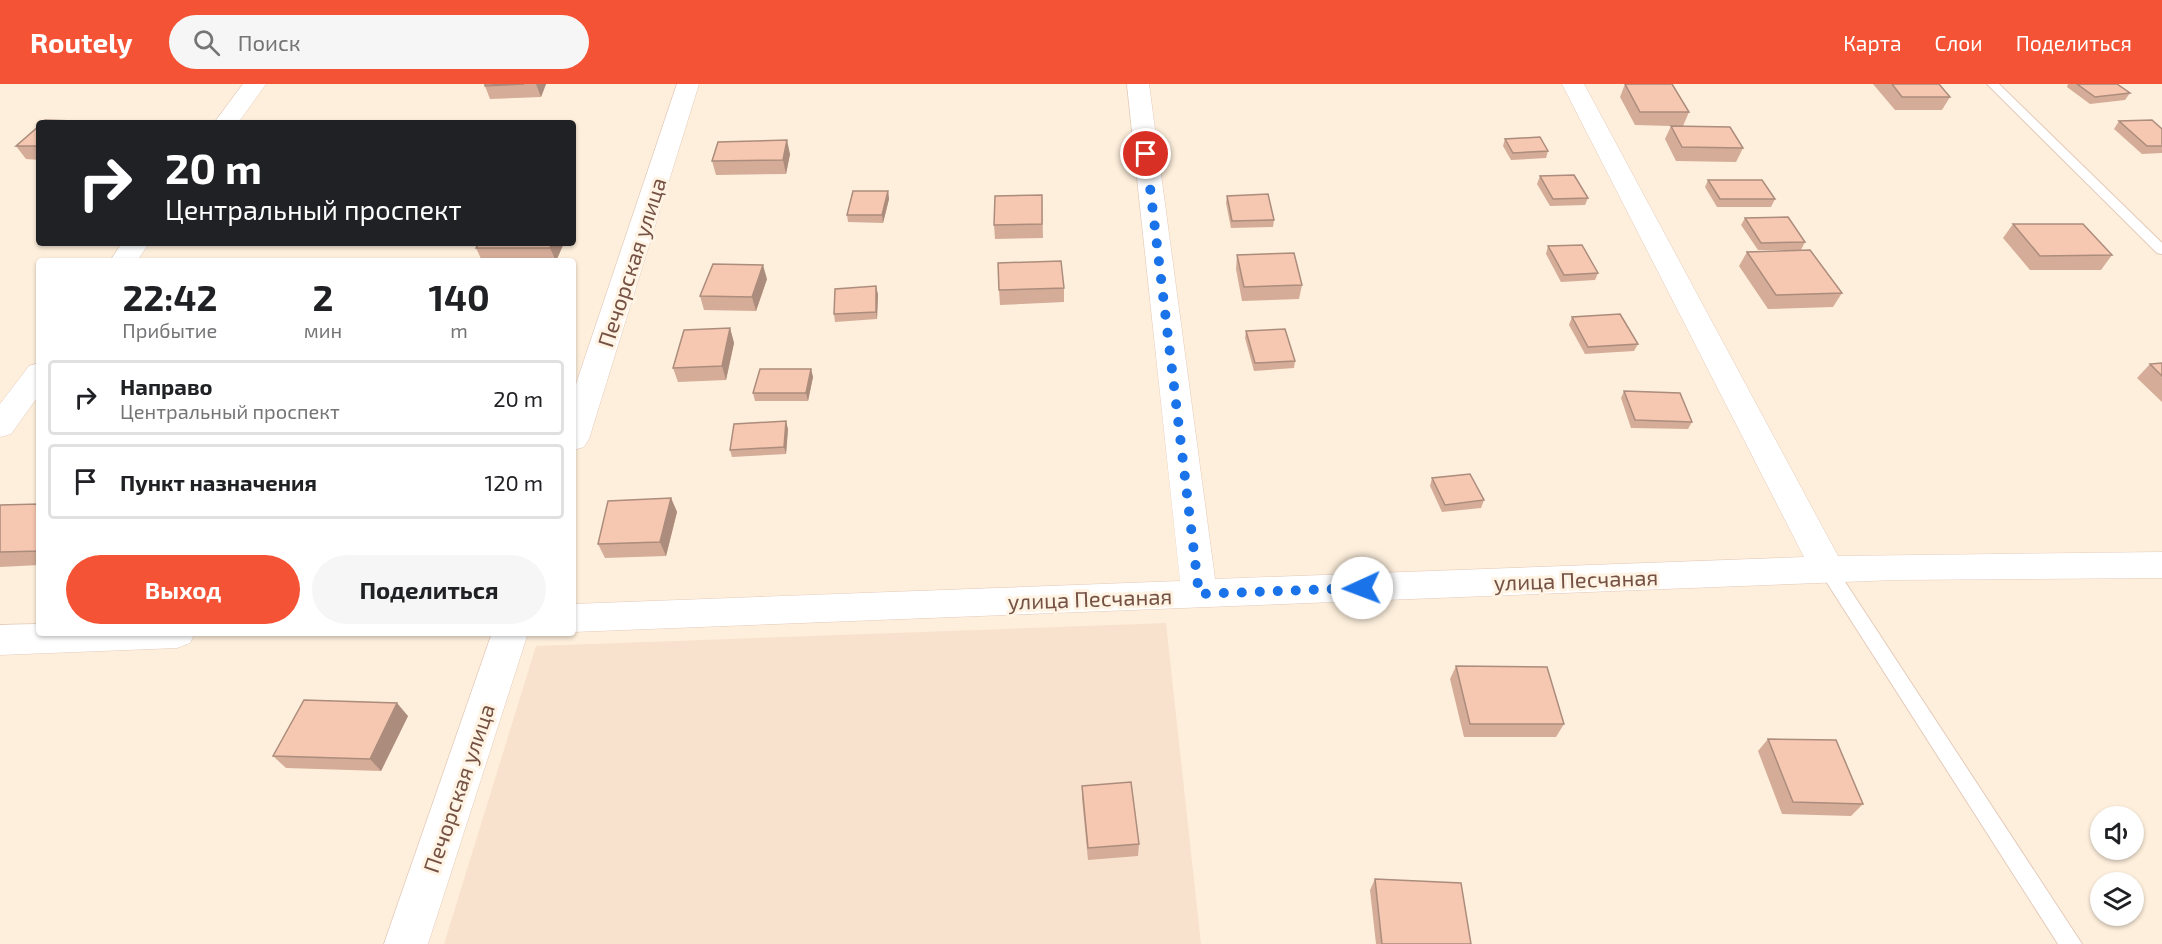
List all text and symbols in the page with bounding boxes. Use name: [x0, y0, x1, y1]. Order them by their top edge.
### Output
search box: [169, 15, 589, 69]
text: Routely: [30, 25, 133, 59]
icon: search: [190, 26, 223, 59]
text: Поиск: [238, 29, 301, 55]
text: Карта: [1843, 30, 1902, 55]
text: Слои: [1935, 30, 1983, 55]
text: Поделиться: [2016, 30, 2132, 55]
pin: [1120, 128, 1171, 179]
icon: arrive: [1129, 137, 1162, 170]
text: 20 m: [165, 142, 262, 192]
icon: right: [66, 144, 144, 222]
street label: Печорская улица: [591, 174, 672, 350]
text: Центральный проспект: [165, 193, 462, 225]
text: 22:42: [122, 275, 217, 318]
text: 2: [312, 275, 333, 318]
text: 140: [428, 275, 490, 318]
text: Прибытие: [122, 318, 217, 342]
text: мин: [304, 318, 342, 342]
text: m: [450, 318, 468, 342]
text: Направо: [120, 373, 213, 399]
icon: right: [69, 381, 102, 414]
text: 20 m: [493, 385, 543, 411]
text: Центральный проспект: [120, 399, 340, 423]
icon: arrive: [69, 465, 102, 498]
text: Пункт назначения: [120, 469, 317, 495]
text: 120 m: [484, 469, 543, 495]
button: Выход: [66, 555, 300, 624]
button: Поделиться: [312, 555, 546, 624]
position arrow: [1330, 556, 1394, 620]
street label: улица Песчаная: [1493, 563, 1659, 596]
street label: улица Песчаная: [1007, 582, 1173, 615]
street label: Печорская улица: [417, 700, 500, 876]
map controls: [2090, 806, 2144, 926]
button: sound: [2090, 806, 2144, 860]
button: layers: [2090, 872, 2144, 926]

